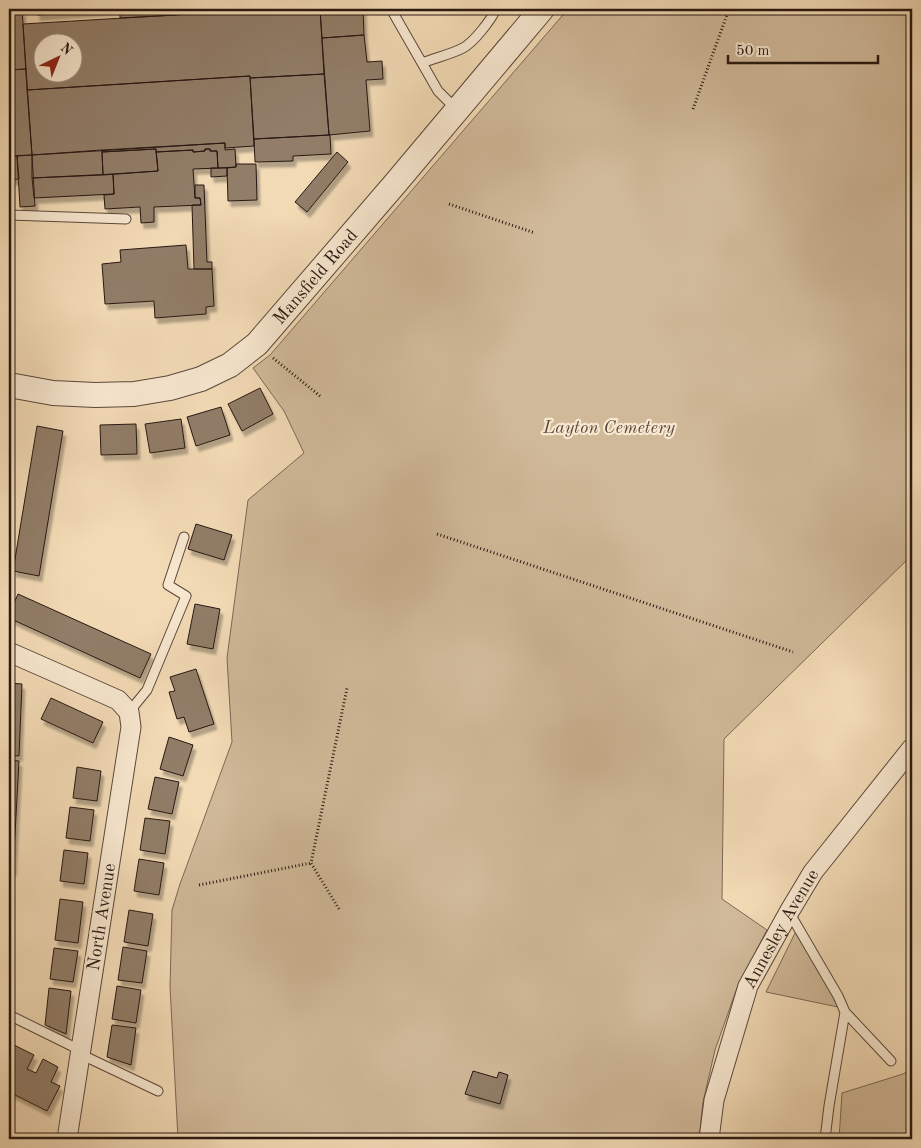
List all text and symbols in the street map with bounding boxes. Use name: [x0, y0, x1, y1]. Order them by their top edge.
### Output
north arrow: [32, 32, 82, 82]
scale bar: [728, 32, 878, 64]
text: N: [57, 40, 75, 58]
text: 50 m: [736, 44, 770, 59]
street label: Mansfield Road: [270, 226, 361, 328]
park label: Layton Cemetery: [542, 419, 676, 437]
street label: North Avenue: [85, 862, 119, 972]
street label: Annesley Avenue: [740, 866, 822, 992]

